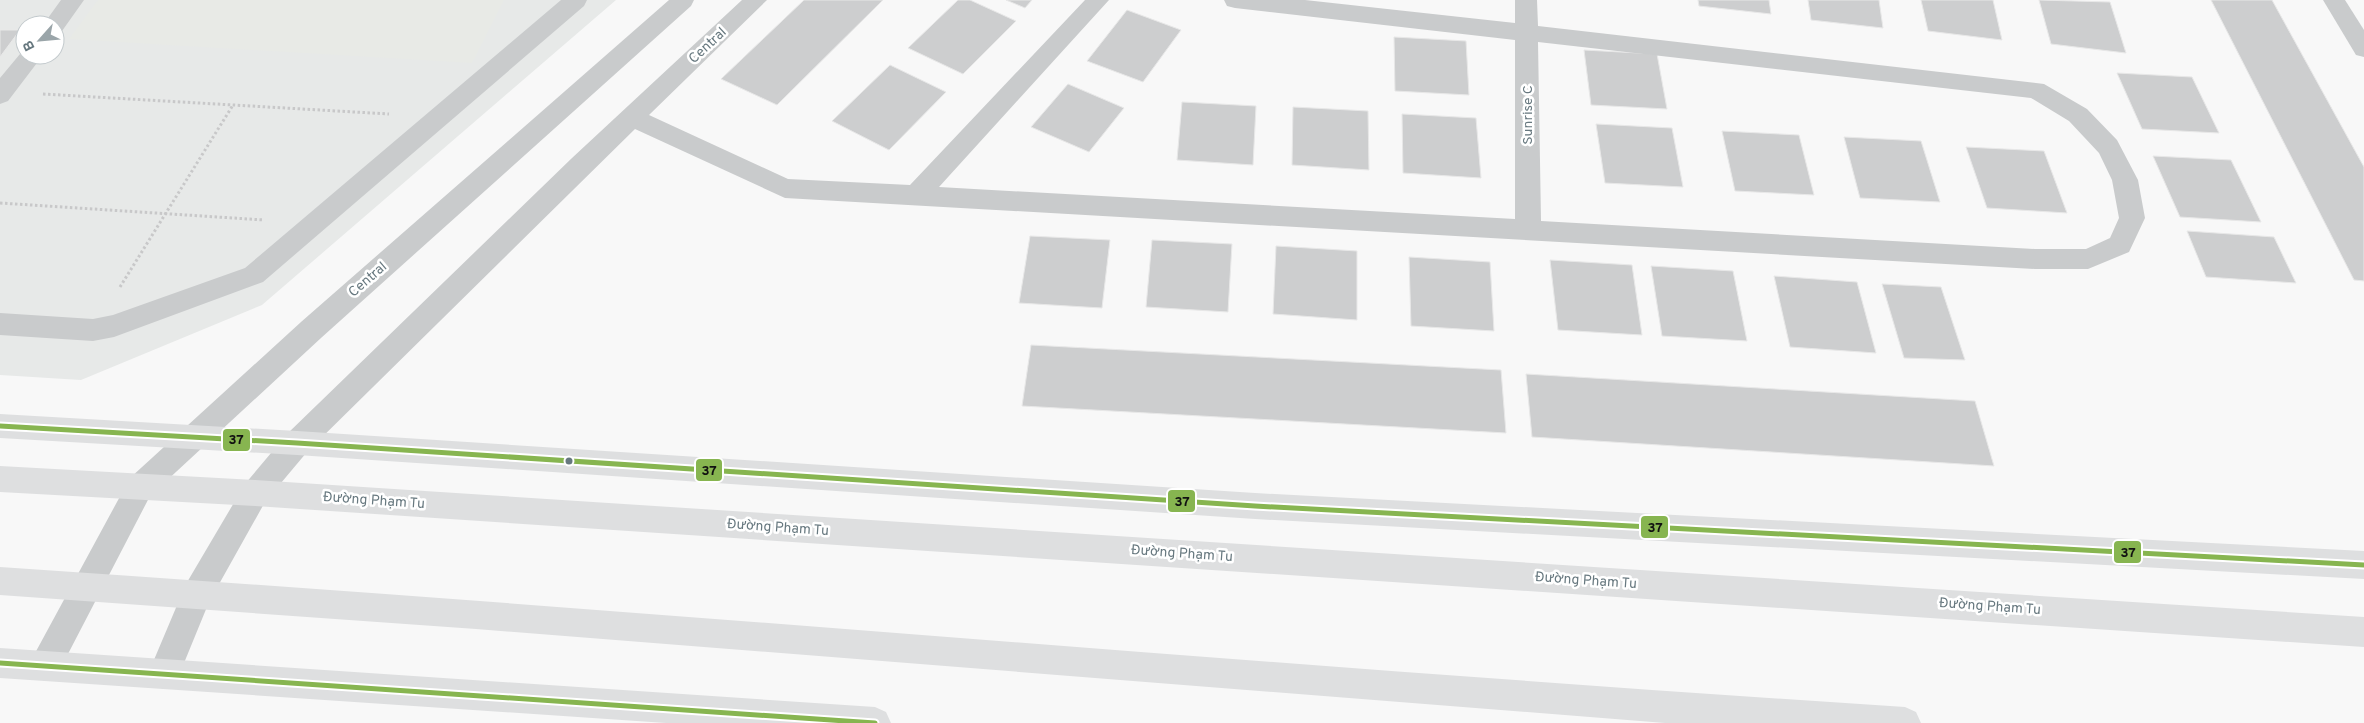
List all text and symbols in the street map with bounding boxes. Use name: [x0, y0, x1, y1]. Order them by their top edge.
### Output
north arrow: [15, 15, 65, 65]
street label: Central: [686, 24, 730, 68]
text: B: [20, 37, 40, 53]
street label: Sunrise C: [1520, 85, 1537, 145]
street label: Central: [345, 259, 391, 301]
line badge: 37: [222, 428, 251, 452]
text: 37: [228, 432, 244, 449]
unlabelled marker: [564, 456, 574, 466]
line badge: 37: [695, 458, 723, 482]
text: 37: [701, 463, 717, 480]
street label: Đường Phạm Tu: [322, 489, 426, 513]
line badge: 37: [1167, 489, 1196, 513]
text: 37: [1174, 494, 1190, 511]
line badge: 37: [1640, 515, 1669, 539]
street label: Đường Phạm Tu: [726, 516, 830, 540]
text: 37: [1647, 520, 1663, 537]
line badge: 37: [2113, 540, 2142, 564]
street label: Đường Phạm Tu: [1130, 542, 1234, 566]
text: 37: [2120, 545, 2136, 562]
street label: Đường Phạm Tu: [1534, 569, 1638, 593]
street label: Đường Phạm Tu: [1938, 595, 2042, 619]

